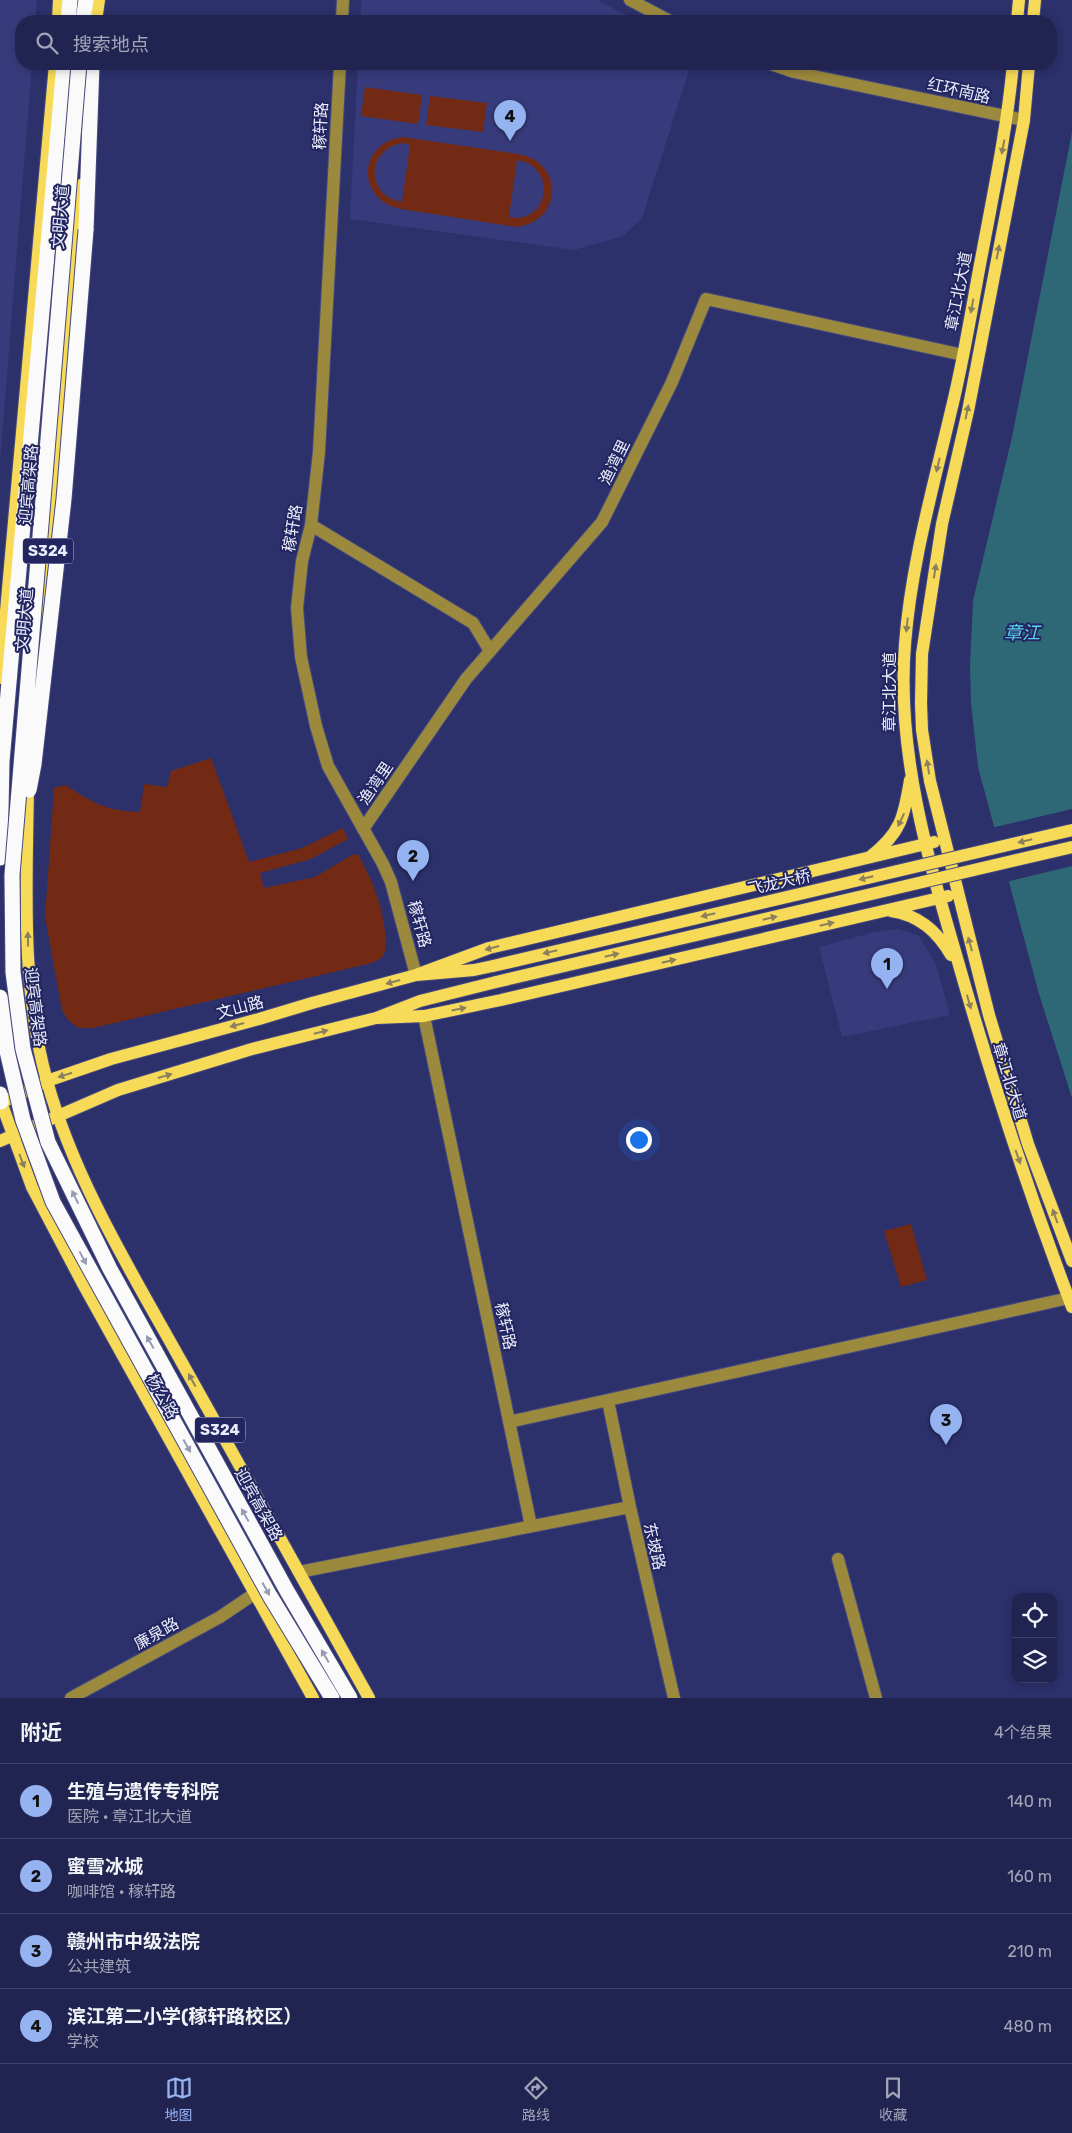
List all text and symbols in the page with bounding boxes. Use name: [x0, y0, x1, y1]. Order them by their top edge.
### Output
search box: [15, 15, 1057, 70]
icon: search: [33, 29, 61, 57]
text: 搜索地点: [73, 33, 149, 56]
street label: 红环南路: [926, 74, 992, 107]
pin: 4: [494, 100, 526, 141]
street label: 稼轩路: [310, 102, 331, 150]
one-way arrow: [998, 139, 1006, 155]
street label: 文明大道: [48, 184, 73, 250]
one-way arrow: [995, 244, 1003, 260]
street label: 章江北大道: [942, 250, 975, 332]
one-way arrow: [968, 299, 976, 314]
one-way arrow: [964, 403, 972, 419]
street label: 渔湾里: [595, 436, 634, 488]
street label: 迎宾高架路: [16, 444, 41, 526]
one-way arrow: [934, 458, 942, 473]
street label: 稼轩路: [279, 503, 306, 553]
road number: S324: [23, 538, 73, 564]
one-way arrow: [931, 562, 939, 578]
street label: 文明大道: [12, 587, 37, 653]
one-way arrow: [903, 617, 911, 633]
water label: 章江: [1004, 622, 1042, 644]
street label: 章江北大道: [880, 652, 899, 732]
street label: 渔湾里: [354, 758, 397, 808]
one-way arrow: [923, 758, 931, 774]
one-way arrow: [897, 813, 905, 827]
one-way arrow: [1017, 837, 1032, 845]
pin: 2: [397, 840, 429, 881]
street label: 飞龙大桥: [746, 866, 812, 899]
one-way arrow: [859, 874, 874, 882]
street label: 稼轩路: [404, 898, 435, 950]
one-way arrow: [701, 911, 716, 919]
one-way arrow: [763, 914, 778, 922]
one-way arrow: [820, 920, 835, 928]
one-way arrow: [24, 931, 32, 947]
one-way arrow: [965, 936, 973, 951]
one-way arrow: [485, 944, 500, 952]
one-way arrow: [542, 948, 558, 956]
pin: 1: [871, 948, 903, 989]
one-way arrow: [605, 951, 620, 959]
one-way arrow: [662, 957, 677, 965]
street label: 迎宾高架路: [21, 966, 50, 1048]
one-way arrow: [385, 978, 400, 986]
street label: 文山路: [214, 992, 266, 1023]
one-way arrow: [966, 995, 974, 1010]
one-way arrow: [452, 1004, 468, 1012]
one-way arrow: [229, 1022, 244, 1030]
one-way arrow: [314, 1028, 329, 1036]
street label: 章江北大道: [989, 1040, 1030, 1122]
one-way arrow: [57, 1071, 72, 1079]
one-way arrow: [158, 1072, 173, 1080]
your location: [626, 1127, 652, 1153]
one-way arrow: [1015, 1150, 1022, 1165]
one-way arrow: [18, 1154, 26, 1169]
one-way arrow: [71, 1190, 79, 1205]
one-way arrow: [1051, 1208, 1059, 1223]
one-way arrow: [79, 1251, 87, 1265]
street label: 稼轩路: [491, 1301, 520, 1352]
one-way arrow: [146, 1334, 154, 1349]
street label: 杨公路: [143, 1371, 183, 1422]
one-way arrow: [188, 1373, 196, 1388]
pin: 3: [930, 1404, 962, 1445]
road number: S324: [195, 1418, 245, 1442]
one-way arrow: [183, 1439, 191, 1454]
street label: 迎宾高架路: [231, 1465, 286, 1544]
one-way arrow: [241, 1508, 250, 1521]
street label: 东坡路: [640, 1521, 669, 1572]
one-way arrow: [261, 1582, 270, 1595]
map controls: [1012, 1593, 1057, 1683]
button: locate: [1012, 1593, 1057, 1638]
street label: 廉泉路: [131, 1613, 182, 1653]
button: layers: [1012, 1638, 1057, 1683]
one-way arrow: [321, 1649, 330, 1662]
text: 附近: [20, 1720, 62, 1745]
text: 4个结果: [994, 1723, 1052, 1742]
text: 生殖与遗传专科院: [67, 1780, 219, 1803]
text: 1: [32, 1792, 40, 1811]
text: 140 m: [1007, 1792, 1052, 1811]
text: 医院 · 章江北大道: [67, 1807, 192, 1826]
text: 蜜雪冰城: [67, 1855, 143, 1878]
text: 2: [31, 1867, 41, 1886]
text: 160 m: [1007, 1867, 1052, 1886]
text: 咖啡馆 · 稼轩路: [67, 1882, 176, 1901]
text: 赣州市中级法院: [67, 1930, 200, 1953]
text: 3: [31, 1942, 41, 1961]
text: 210 m: [1007, 1942, 1052, 1961]
text: 公共建筑: [67, 1957, 131, 1976]
text: 滨江第二小学(稼轩路校区）: [67, 2005, 302, 2028]
text: 4: [31, 2017, 41, 2036]
text: 480 m: [1004, 2017, 1052, 2036]
text: 学校: [67, 2032, 99, 2051]
tab: 地图: [165, 2074, 193, 2124]
tab: 路线: [522, 2074, 550, 2124]
tab: 收藏: [879, 2074, 907, 2124]

